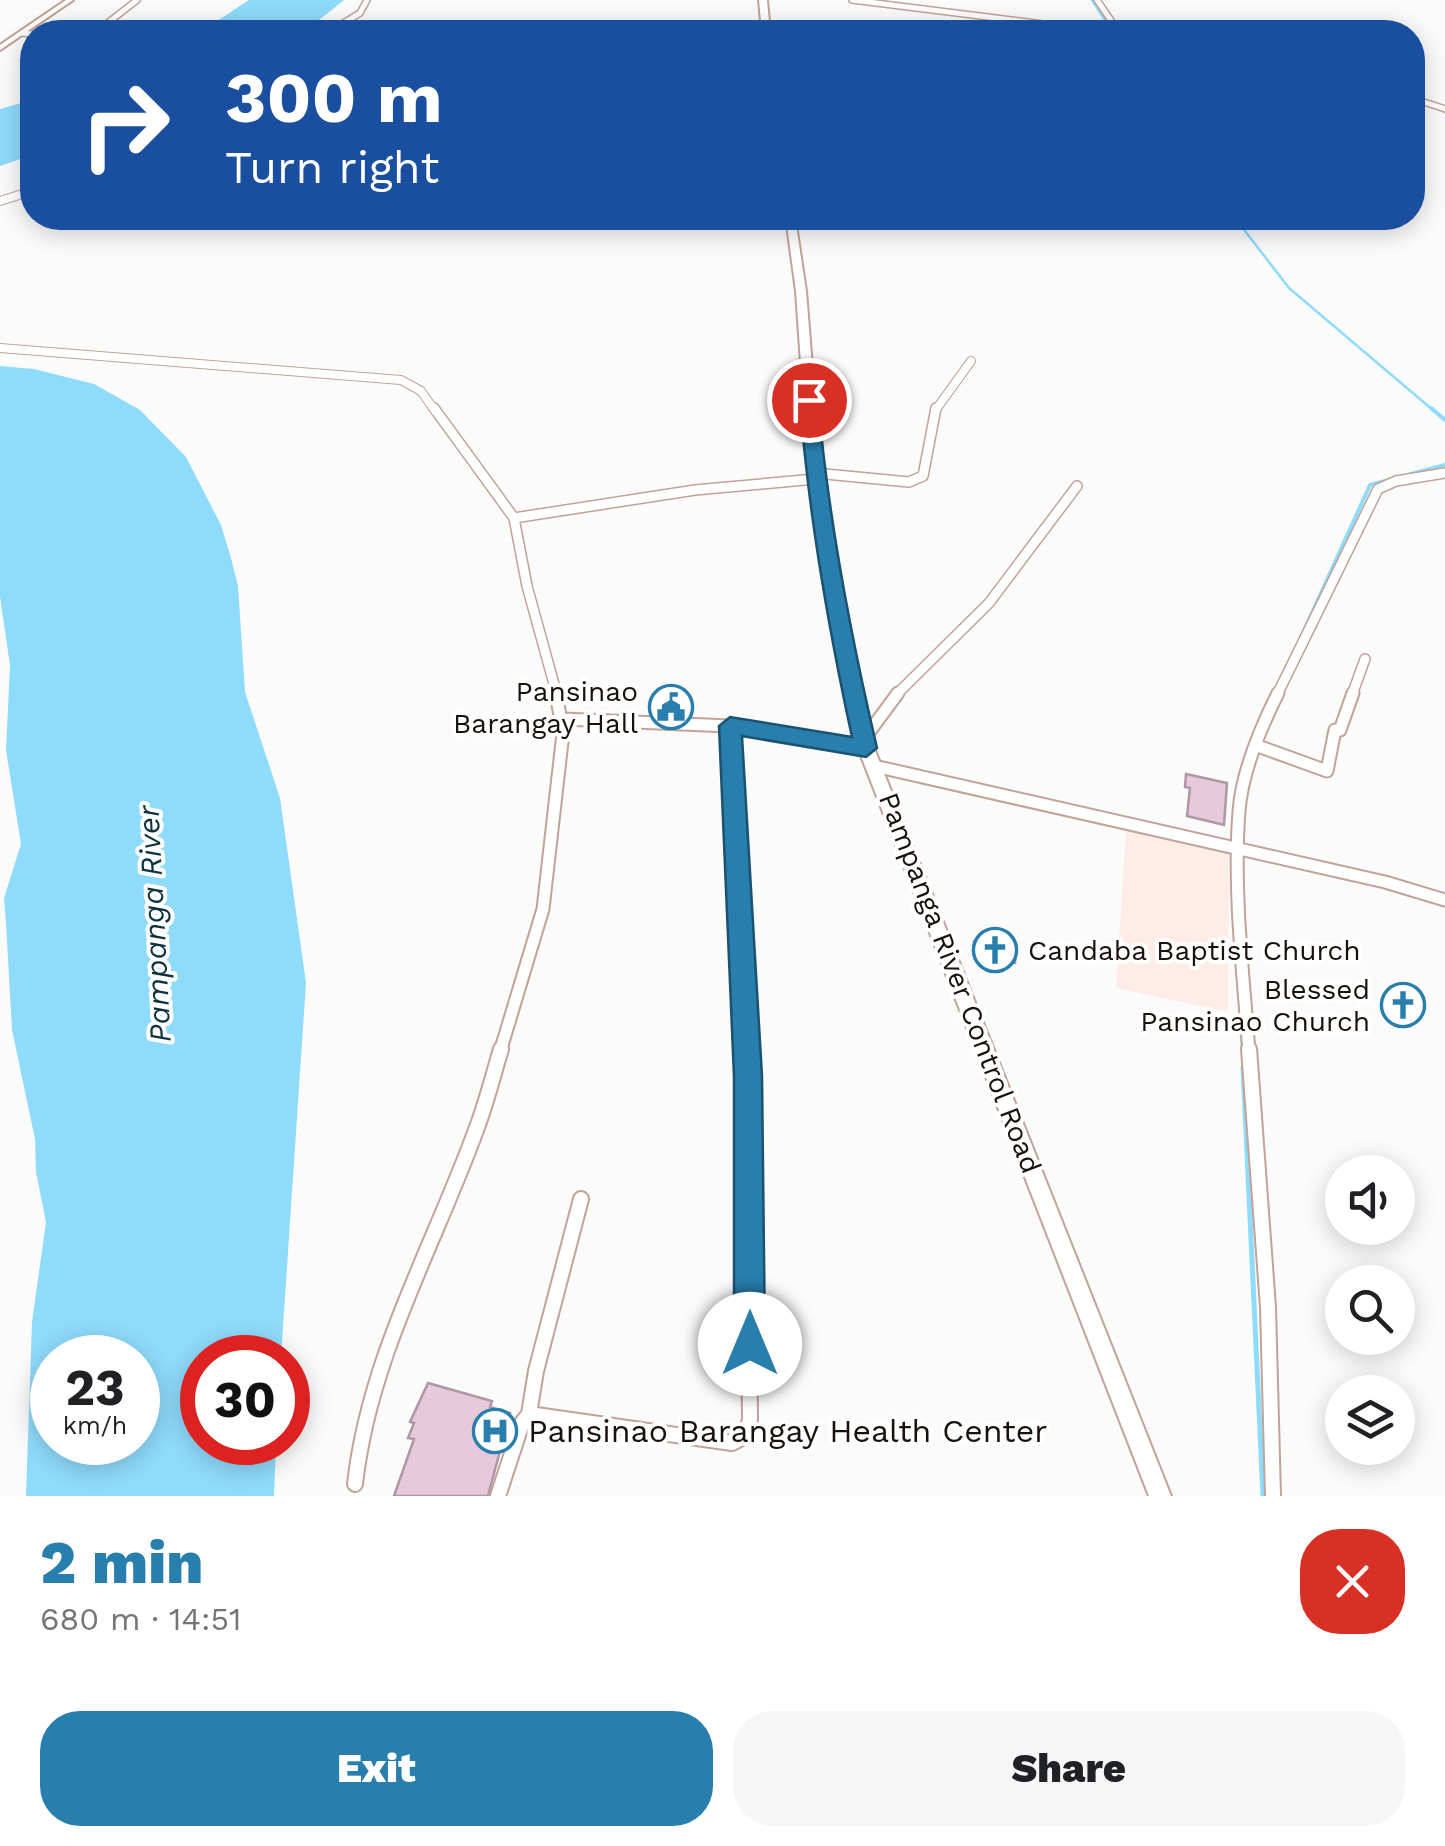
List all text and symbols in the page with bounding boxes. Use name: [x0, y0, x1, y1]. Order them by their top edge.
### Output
text: 300 m: [225, 57, 443, 139]
icon: right: [60, 60, 190, 190]
text: Turn right: [225, 141, 439, 194]
pin: [767, 358, 852, 443]
icon: arrive: [782, 373, 837, 428]
place label: Pansinao Barangay Hall: [453, 675, 638, 740]
public building icon: Pansinao Barangay Hall: [648, 684, 694, 730]
street label: Pampanga River Control Road: [872, 788, 1048, 1178]
water label: Pampanga River: [130, 803, 178, 1043]
church icon: Candaba Baptist Church: [972, 927, 1018, 973]
place label: Candaba Baptist Church: [1028, 934, 1361, 967]
place label: Blessed Pansinao Church: [1140, 973, 1370, 1038]
church icon: Blessed Pansinao Church: [1380, 982, 1426, 1028]
map controls: [1325, 1155, 1415, 1465]
button: sound: [1325, 1155, 1415, 1245]
button: search: [1325, 1265, 1415, 1355]
position arrow: [698, 1292, 802, 1396]
speed limit sign: 30: [180, 1335, 310, 1465]
text: 23: [65, 1358, 125, 1417]
button: layers: [1325, 1375, 1415, 1465]
hospital icon: Pansinao Barangay Health Center: [472, 1408, 518, 1454]
text: km/h: [63, 1411, 127, 1440]
place label: Pansinao Barangay Health Center: [528, 1412, 1047, 1450]
text: 2 min: [40, 1527, 204, 1598]
button: close: [1300, 1529, 1405, 1634]
text: 680 m · 14:51: [40, 1600, 242, 1638]
button: Exit: [40, 1711, 713, 1826]
button: Share: [733, 1711, 1405, 1826]

